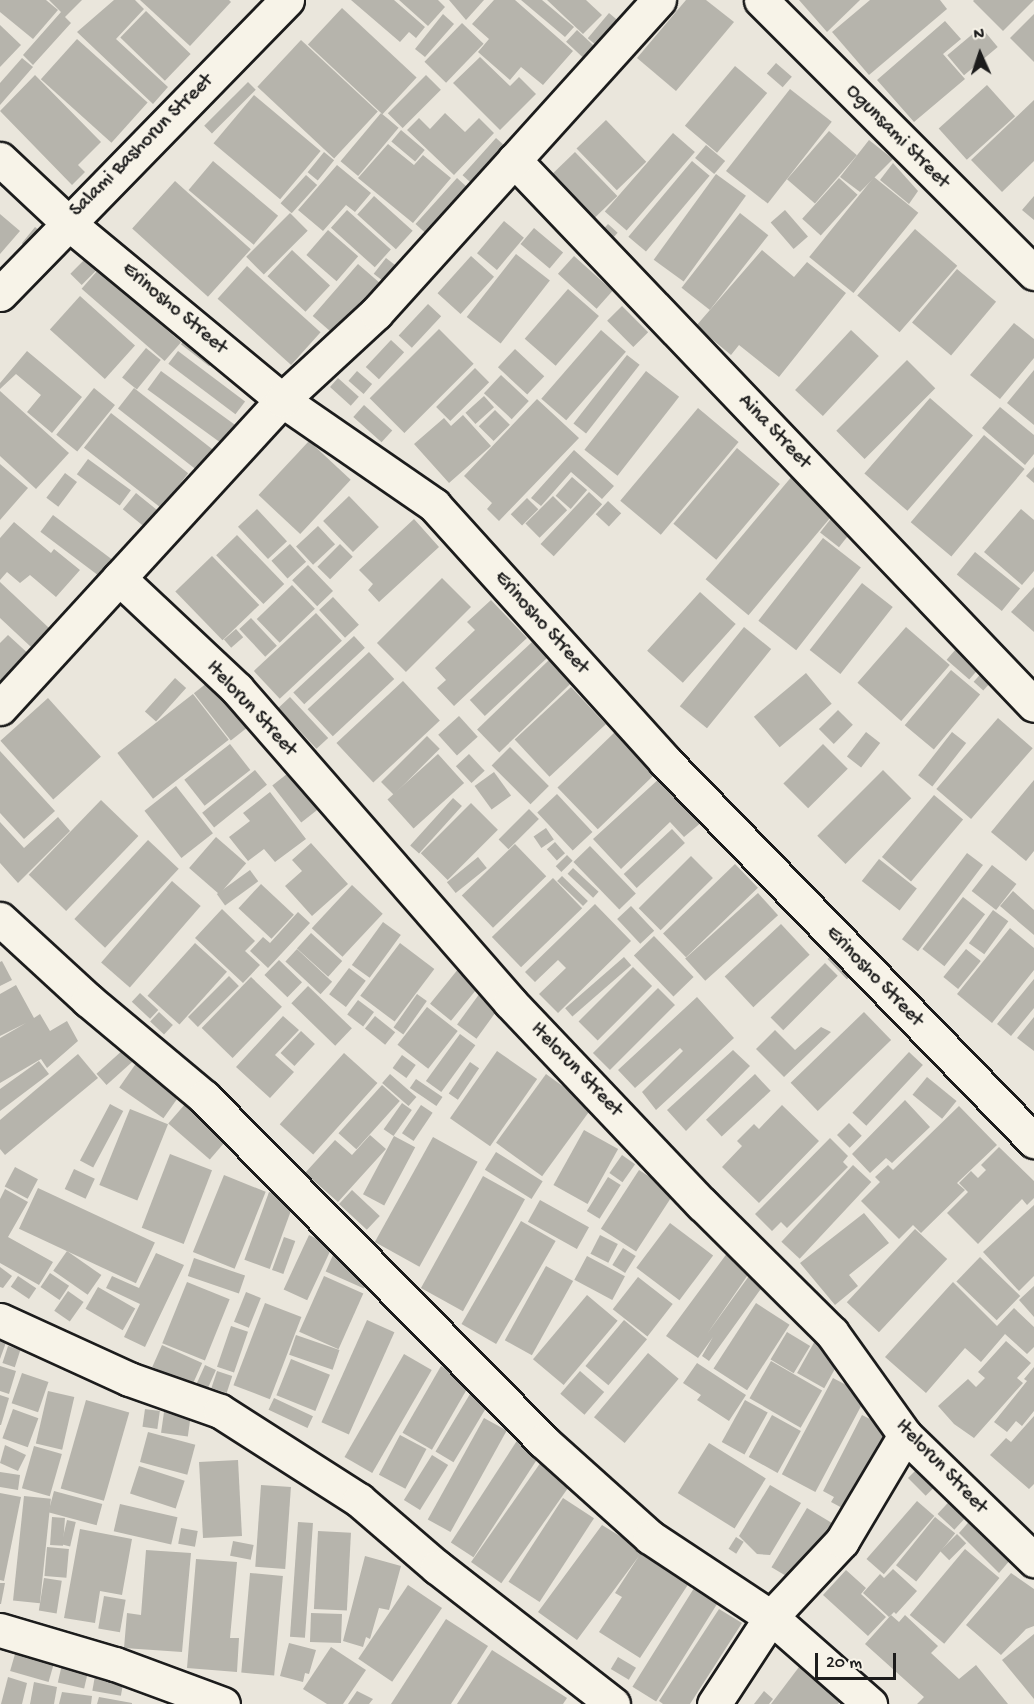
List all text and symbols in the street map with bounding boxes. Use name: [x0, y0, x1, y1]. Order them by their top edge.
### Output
north arrow: [950, 24, 1010, 84]
text: N: [973, 26, 985, 45]
street label: Salami Bashorun Street: [65, 69, 219, 223]
street label: Ogunsami Street: [840, 80, 954, 194]
street label: Erinosho Street: [116, 258, 232, 360]
street label: Aina Street: [732, 390, 816, 474]
street label: Erinosho Street: [488, 567, 594, 679]
street label: Itelorun Street: [201, 656, 301, 762]
street label: Erinosho Street: [820, 922, 928, 1032]
street label: Itelorun Street: [525, 1018, 627, 1122]
street label: Itelorun Street: [890, 1415, 992, 1519]
scale bar: [818, 1641, 899, 1679]
text: 20 m: [826, 1653, 862, 1674]

